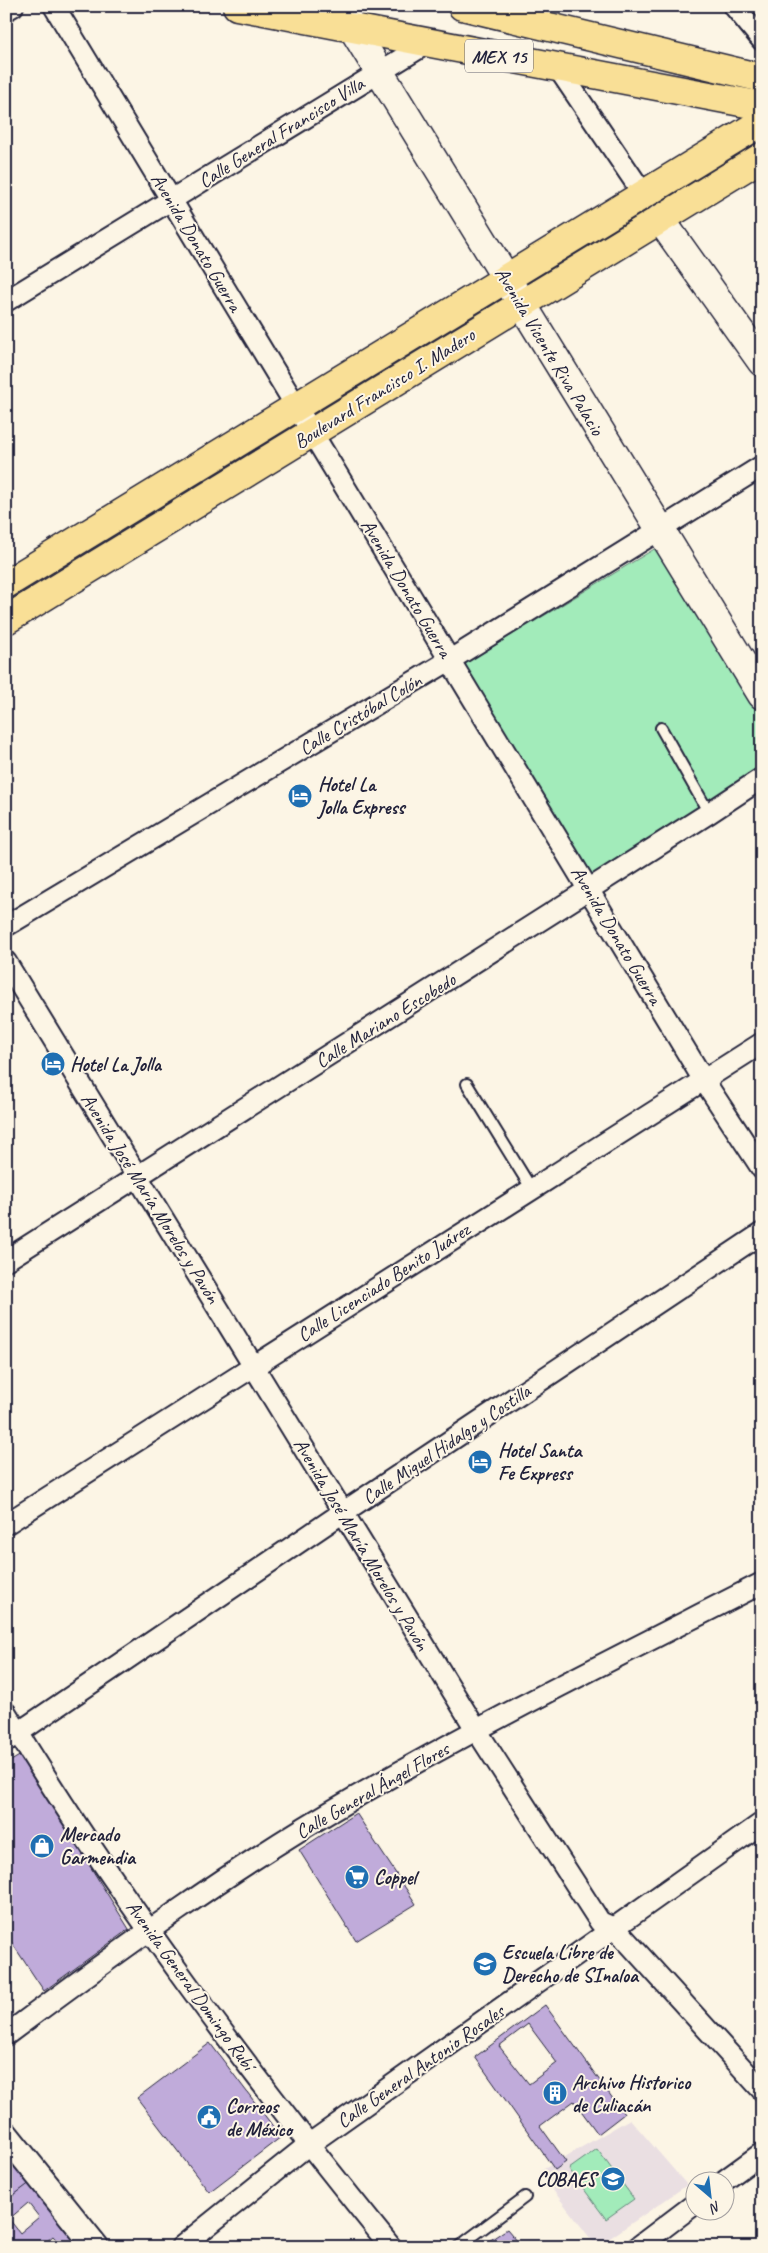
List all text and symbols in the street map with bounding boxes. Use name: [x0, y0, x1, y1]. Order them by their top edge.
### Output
road number: MEX 15: [465, 40, 533, 72]
street label: Calle General Francisco Villa: [194, 71, 370, 194]
street label: Avenida Donato Guerra: [145, 168, 249, 318]
street label: Avenida Vicente Riva Palacio: [489, 263, 610, 441]
street label: Boulevard Francisco I. Madero: [289, 322, 480, 454]
street label: Avenida Donato Guerra: [355, 514, 459, 664]
street label: Calle Cristóbal Colón: [294, 667, 427, 761]
place label: Hotel La Jolla Express: [316, 772, 406, 820]
hotel icon: Hotel La Jolla Express: [287, 783, 313, 809]
street label: Avenida Donato Guerra: [565, 861, 669, 1011]
street label: Calle Mariano Escobedo: [310, 967, 461, 1074]
hotel icon: Hotel La Jolla: [40, 1051, 66, 1077]
place label: Hotel La Jolla: [70, 1052, 163, 1077]
street label: Avenida José María Morelos y Pavón: [75, 1088, 226, 1309]
street label: Calle Licenciado Benito Juárez: [292, 1216, 476, 1348]
street label: Calle Miguel Hidalgo y Costilla: [357, 1378, 537, 1510]
street label: Avenida José María Morelos y Pavón: [288, 1433, 435, 1656]
place label: Hotel Santa Fe Express: [498, 1438, 583, 1486]
hotel icon: Hotel Santa Fe Express: [467, 1449, 493, 1475]
street label: Calle General Ángel Flores: [291, 1735, 455, 1845]
place label: Mercado Garmendia: [60, 1822, 137, 1870]
shop icon: Mercado Garmendia: [29, 1833, 55, 1859]
supermarket icon: Coppel: [344, 1864, 370, 1890]
place label: Coppel: [374, 1865, 420, 1890]
street label: Avenida General Domingo Rubí: [121, 1896, 263, 2078]
place label: Escuela Libre de Derecho de SInaloa: [502, 1940, 640, 1988]
school or university icon: Escuela Libre de Derecho de SInaloa: [472, 1951, 498, 1977]
street label: Calle General Antonio Rosales: [332, 1998, 511, 2134]
place label: Archivo Historico de Culiacán: [572, 2070, 692, 2118]
building icon: Archivo Historico de Culiacán: [542, 2080, 568, 2106]
place label: Correos de México: [226, 2094, 294, 2142]
public building icon: Correos de México: [196, 2104, 222, 2130]
school or university icon: COBAES: [600, 2166, 626, 2192]
place label: COBAES: [536, 2167, 599, 2192]
north arrow: [686, 2170, 736, 2220]
text: N: [706, 2197, 724, 2218]

